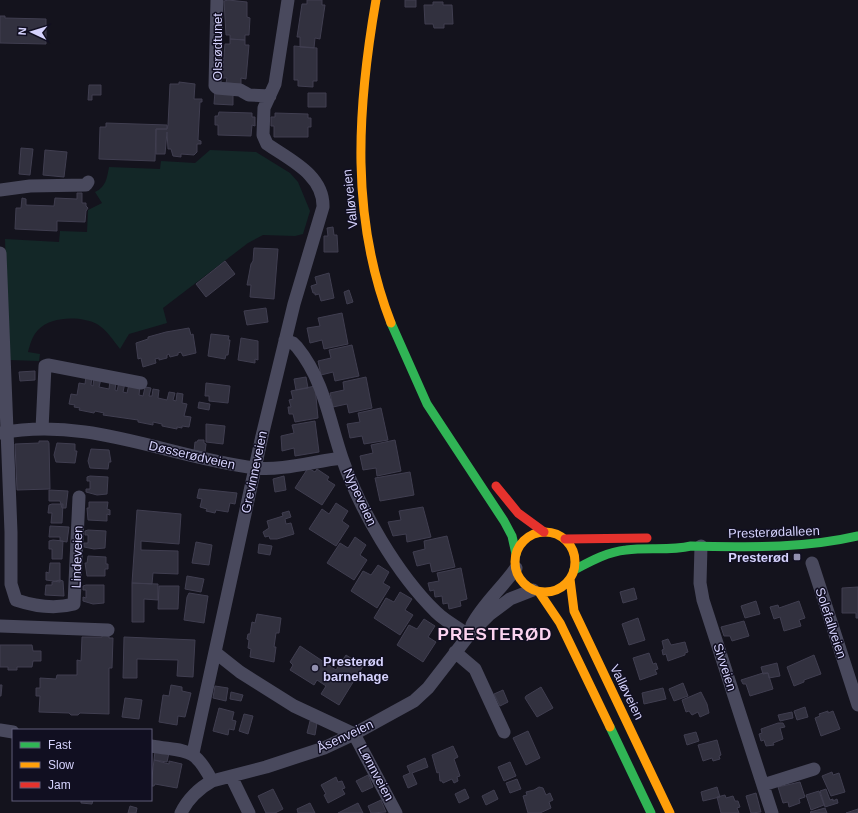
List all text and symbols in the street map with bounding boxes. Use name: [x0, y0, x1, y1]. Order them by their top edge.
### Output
north arrow: [12, 12, 52, 52]
street label: Olsrødtunet: [210, 13, 225, 81]
text: N: [16, 27, 28, 36]
street label: Valløveien: [339, 169, 361, 229]
street label: Grevinneveien: [238, 429, 270, 515]
street label: Døsserødveien: [147, 438, 237, 472]
street label: Nypeveien: [340, 466, 380, 528]
street label: Presterødalleen: [728, 523, 820, 541]
street label: Lindeveien: [68, 525, 86, 589]
place label: Presterød: [728, 550, 789, 565]
marker: Presterød: [792, 552, 802, 562]
street label: Solefallveien: [812, 586, 850, 660]
district label: PRESTERØD: [438, 625, 552, 644]
street label: Sivveien: [710, 641, 740, 693]
place label: Presterød barnehage: [323, 654, 389, 684]
street label: Valløveien: [607, 662, 647, 722]
marker: Presterød barnehage: [310, 663, 320, 673]
street label: Åsenveien: [314, 716, 376, 756]
legend: [12, 729, 152, 801]
text: Fast: [48, 738, 72, 752]
street label: Lønnveien: [355, 743, 397, 803]
text: Slow: [48, 758, 74, 772]
text: Jam: [48, 778, 71, 792]

